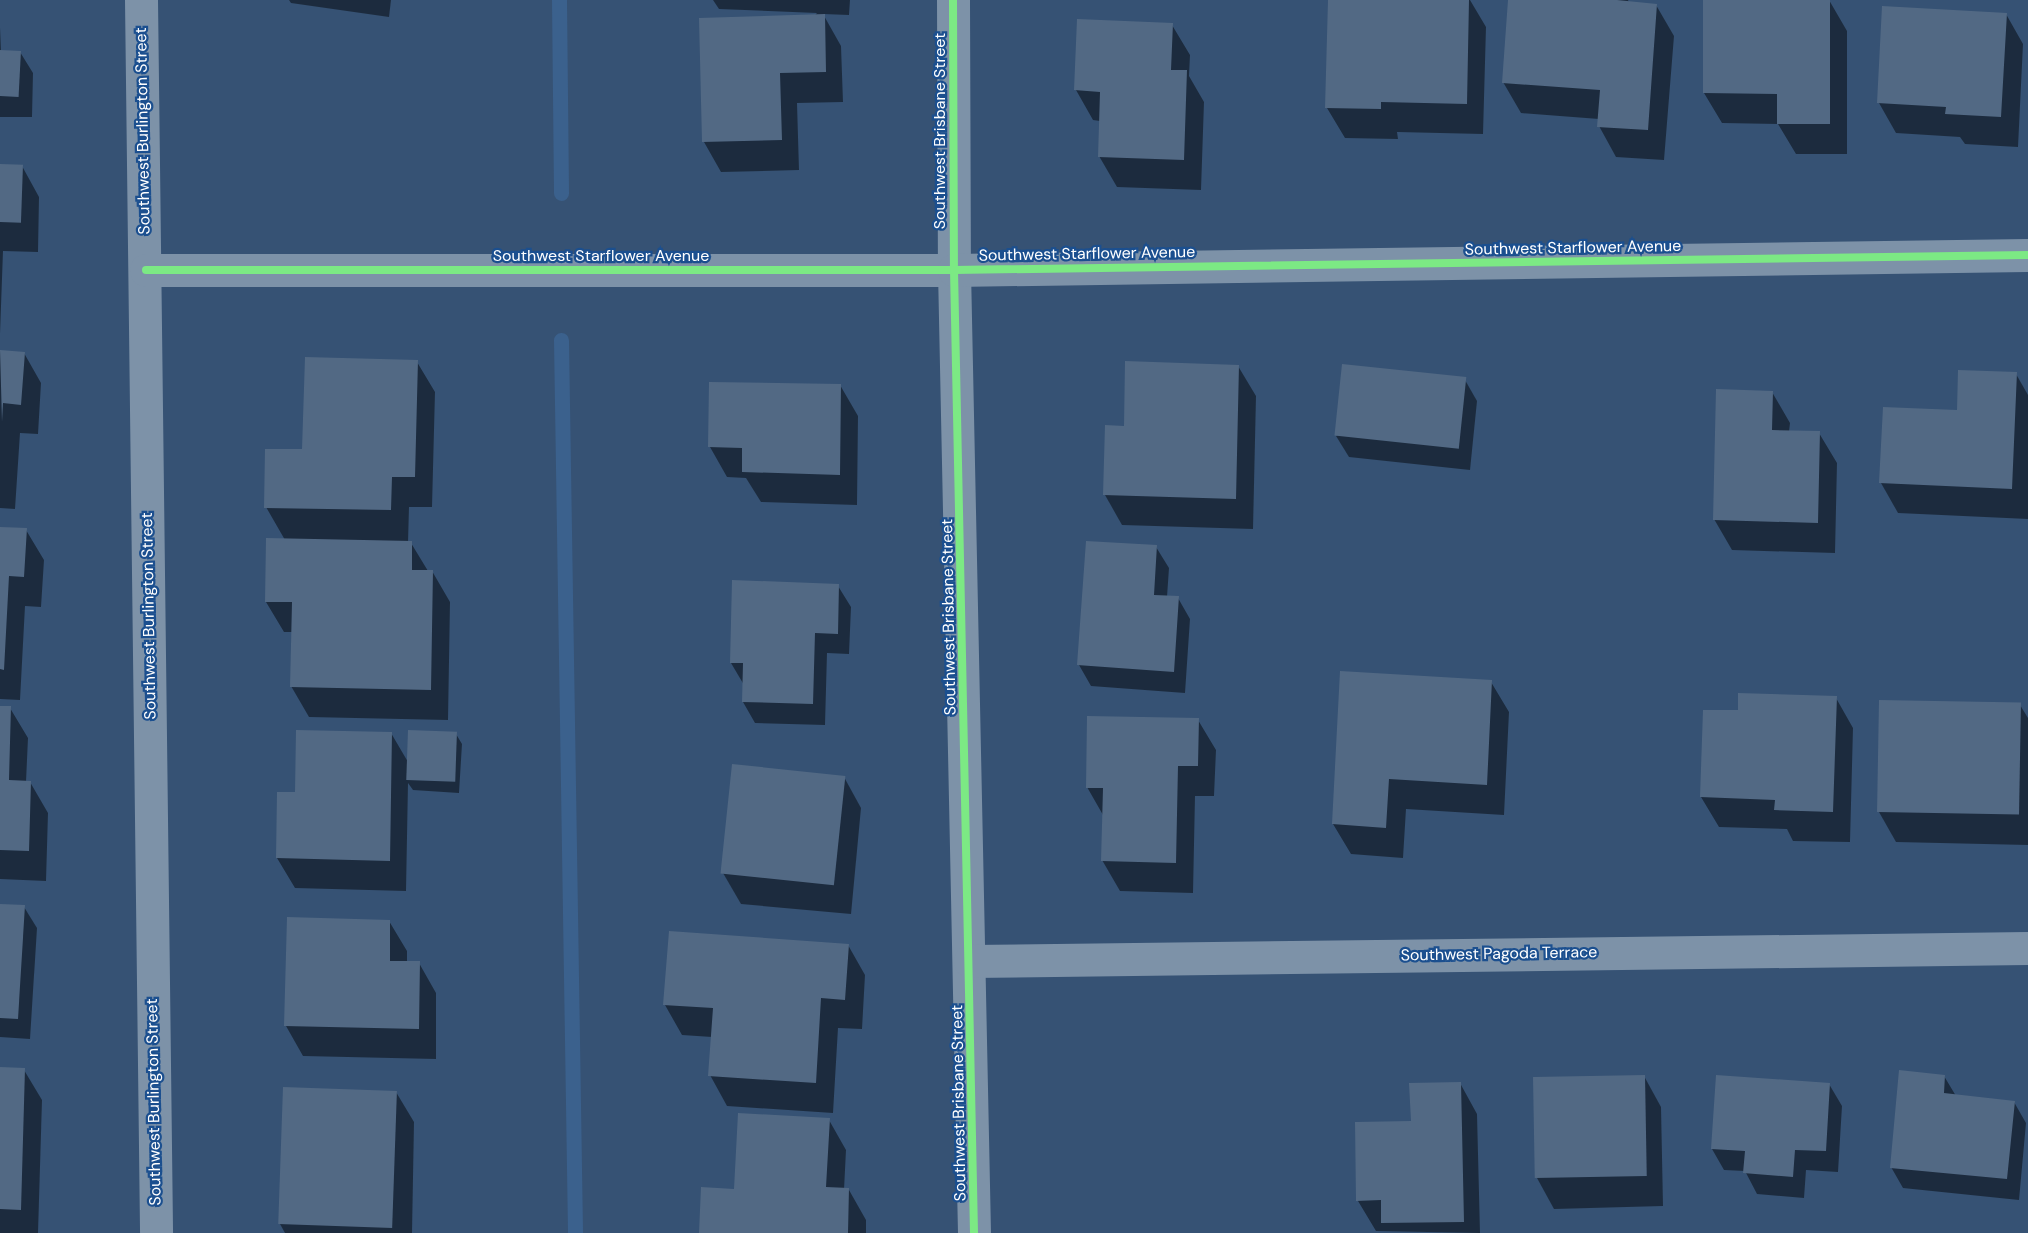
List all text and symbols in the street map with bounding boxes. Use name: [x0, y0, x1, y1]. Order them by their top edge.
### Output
street label: Southwest Burlington Street: [132, 27, 154, 235]
street label: Southwest Brisbane Street: [930, 33, 950, 229]
street label: Southwest Starflower Avenue: [1465, 237, 1681, 259]
street label: Southwest Starflower Avenue: [979, 243, 1195, 265]
street label: Southwest Starflower Avenue: [493, 246, 709, 266]
street label: Southwest Burlington Street: [138, 512, 160, 720]
street label: Southwest Brisbane Street: [938, 519, 960, 715]
street label: Southwest Pagoda Terrace: [1400, 943, 1598, 965]
street label: Southwest Burlington Street: [143, 998, 165, 1206]
street label: Southwest Brisbane Street: [948, 1005, 970, 1201]

